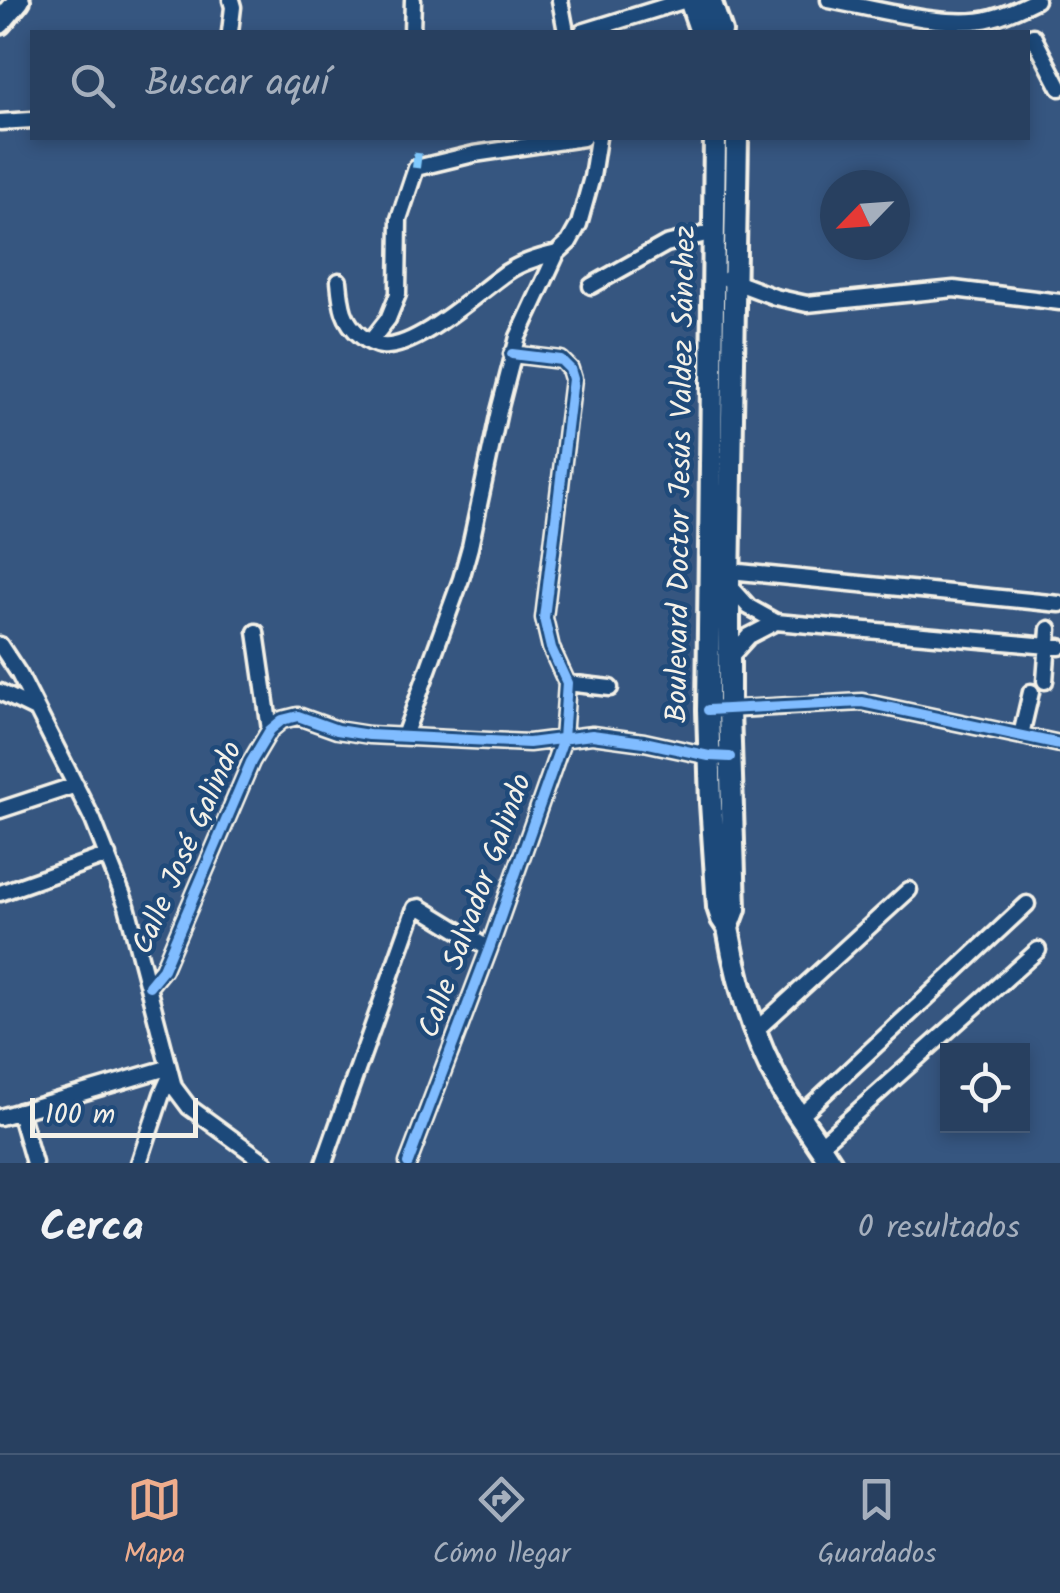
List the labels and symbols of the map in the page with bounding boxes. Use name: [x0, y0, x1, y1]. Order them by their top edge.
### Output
north arrow: [820, 170, 910, 260]
street label: Boulevard Doctor Jesús Valdez Sánchez: [654, 225, 710, 723]
street label: Calle José Galindo: [119, 734, 257, 962]
street label: Calle Salvador Galindo: [406, 767, 546, 1045]
scale bar: [30, 1093, 198, 1138]

